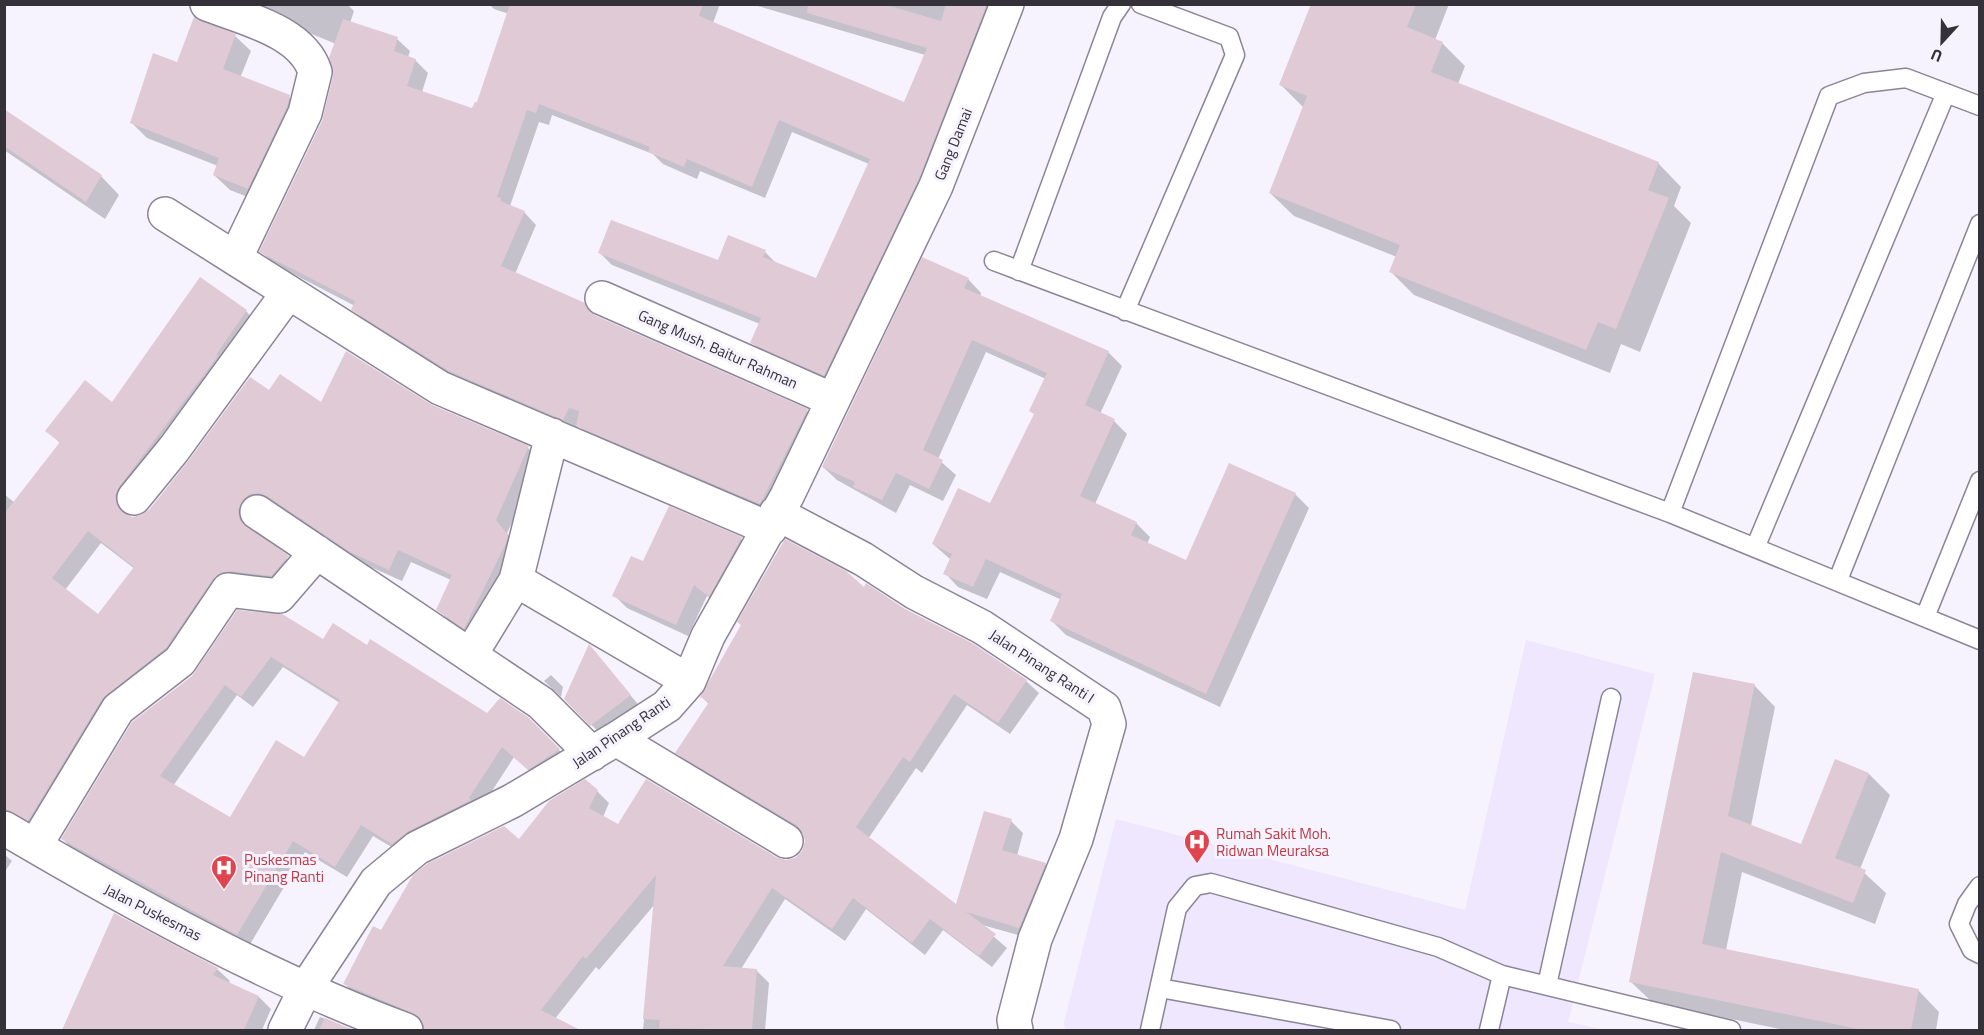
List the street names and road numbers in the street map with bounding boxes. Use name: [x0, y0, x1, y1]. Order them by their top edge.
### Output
street label: Gang Damai: [928, 104, 978, 184]
street label: Gang Mush. Baitur Rahman: [634, 303, 802, 395]
street label: Jalan Pinang Ranti I: [985, 623, 1099, 709]
street label: Jalan Pinang Ranti: [567, 691, 675, 773]
street label: Jalan Puskesmas: [100, 878, 206, 946]

